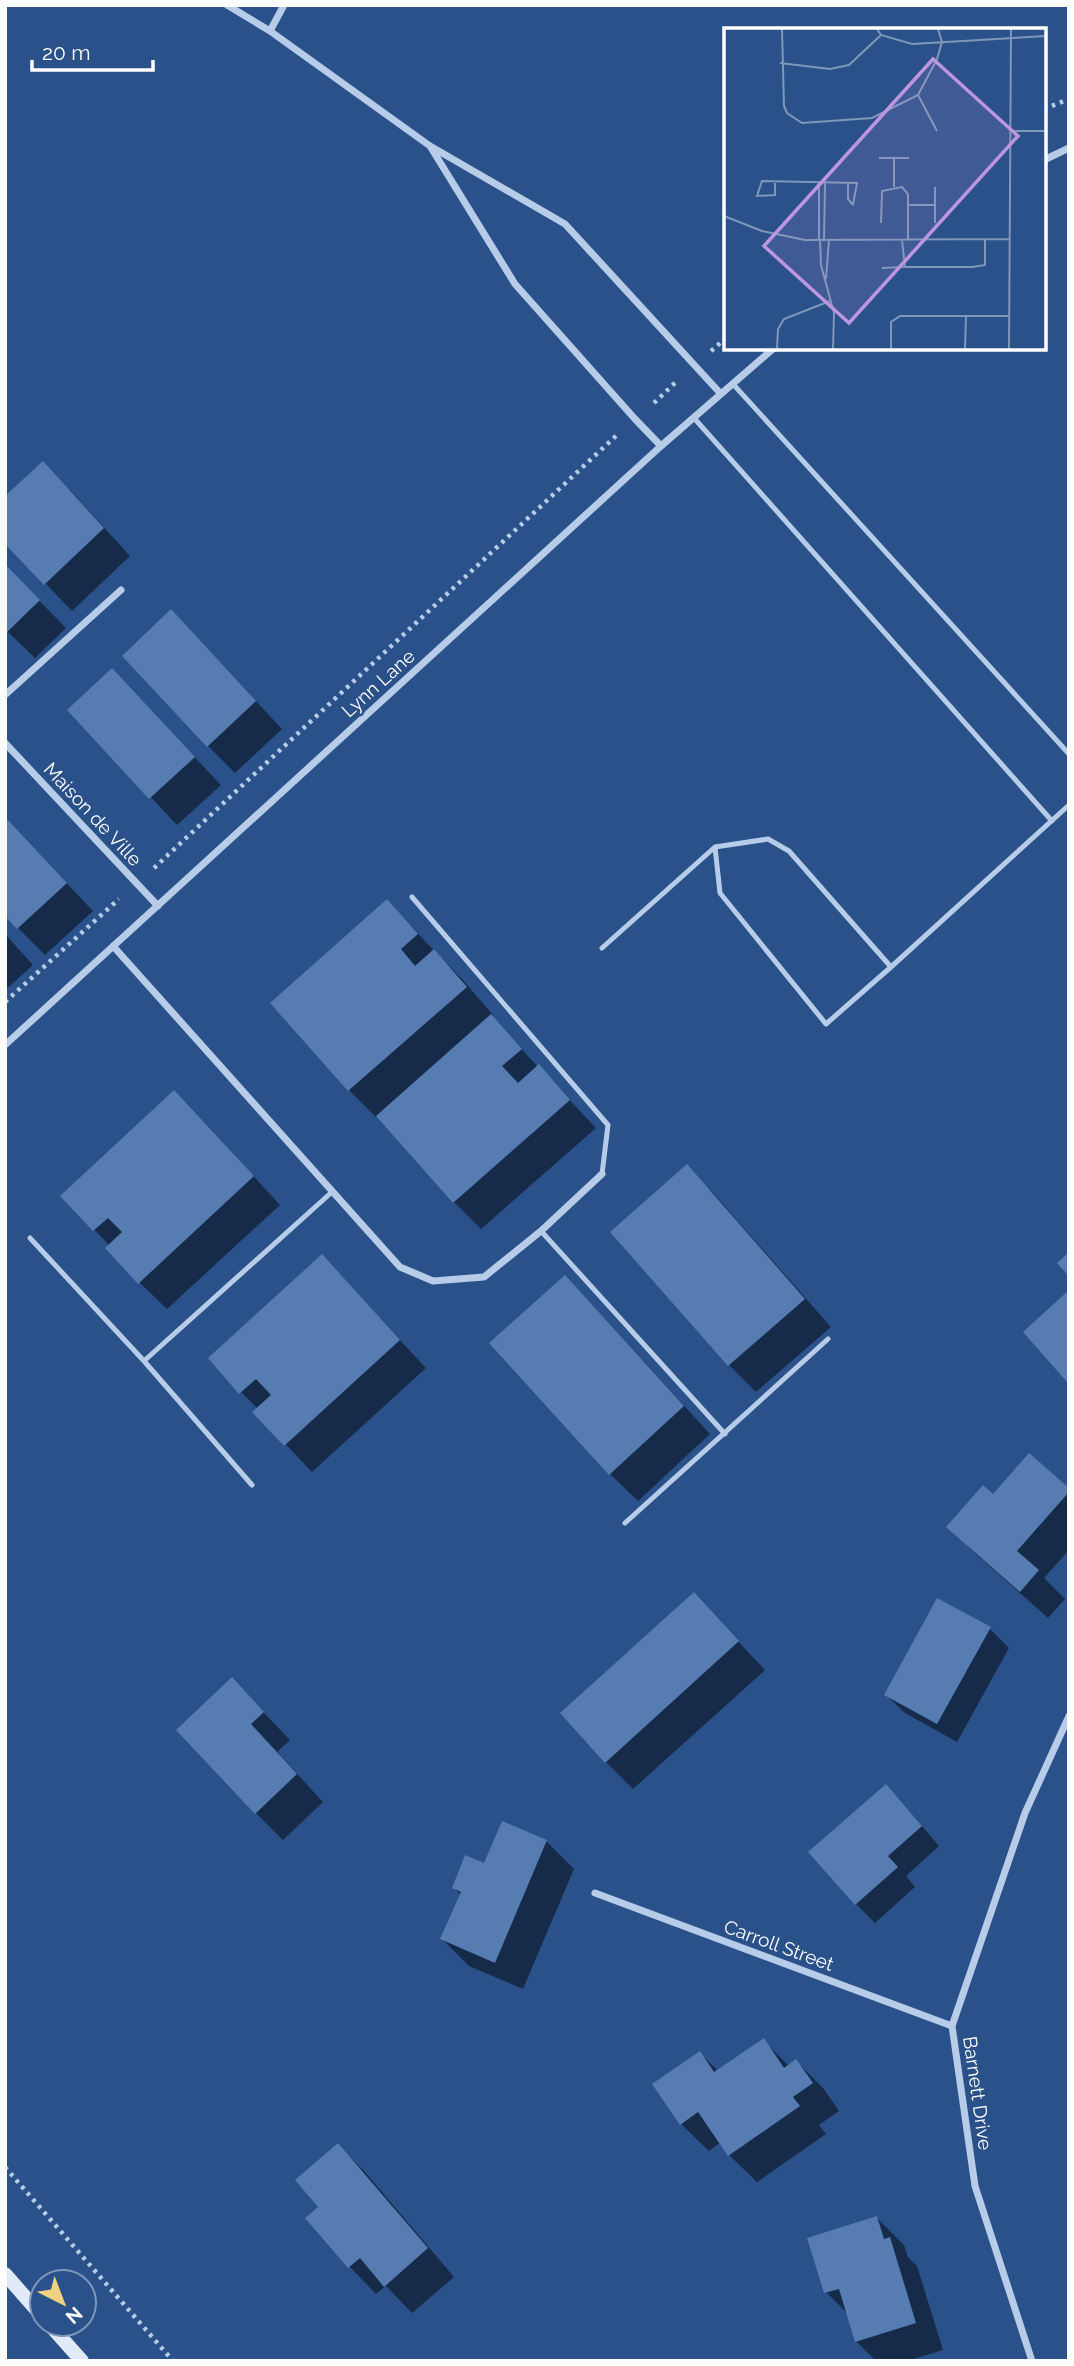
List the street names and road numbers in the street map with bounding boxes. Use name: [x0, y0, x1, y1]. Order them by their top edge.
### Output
street label: Lynn Lane: [337, 645, 419, 721]
street label: Maison de Ville: [40, 758, 146, 870]
street label: Carroll Street: [721, 1915, 837, 1975]
street label: Barnett Drive: [959, 2035, 997, 2151]

